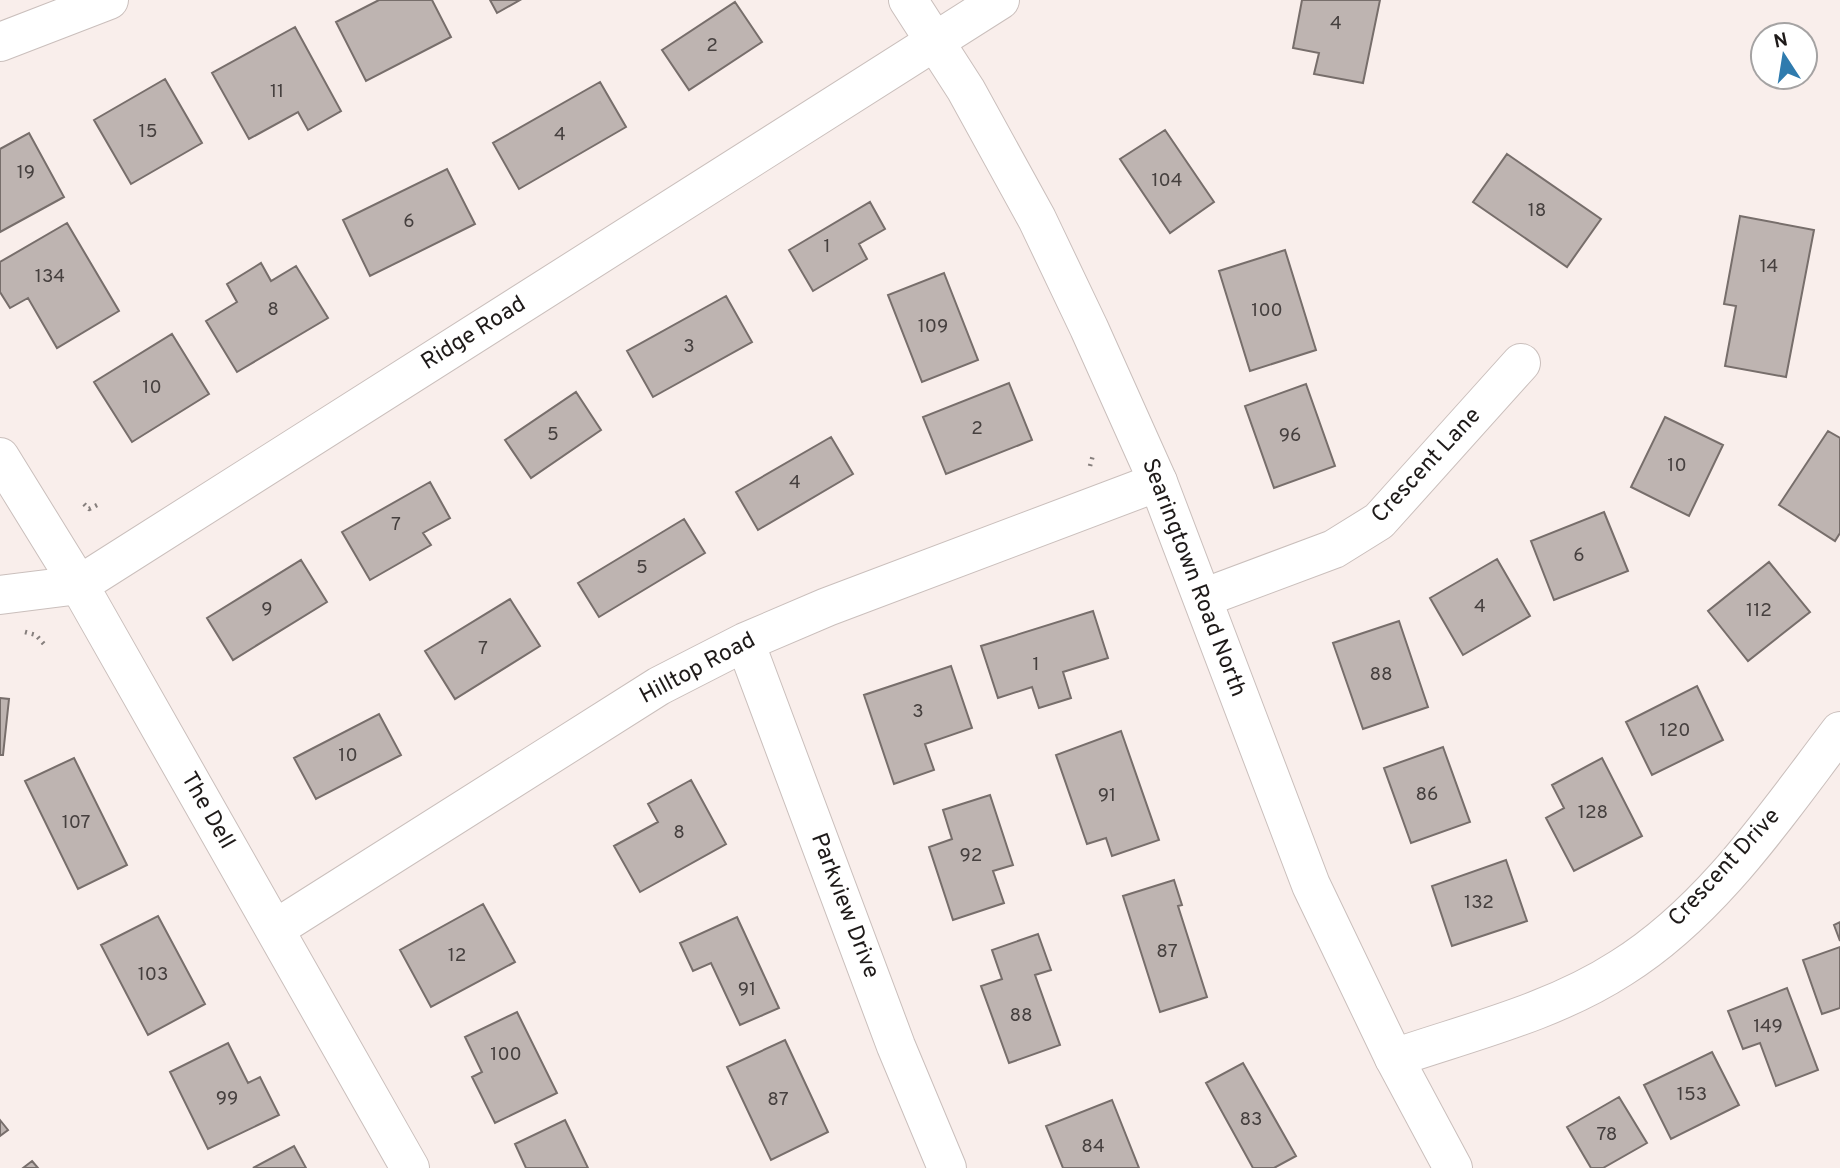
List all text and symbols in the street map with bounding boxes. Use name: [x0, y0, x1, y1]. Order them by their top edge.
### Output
house number: 4: [1330, 12, 1342, 36]
north arrow: [1749, 21, 1819, 91]
text: N: [1772, 28, 1790, 54]
house number: 2: [706, 34, 718, 58]
house number: 11: [270, 80, 284, 104]
house number: 15: [139, 120, 157, 144]
house number: 4: [554, 123, 566, 147]
house number: 19: [17, 161, 35, 185]
house number: 104: [1151, 169, 1183, 193]
house number: 18: [1528, 199, 1546, 223]
house number: 6: [403, 210, 415, 234]
house number: 1: [823, 235, 831, 259]
house number: 14: [1760, 255, 1778, 279]
house number: 134: [35, 265, 65, 289]
street label: Ridge Road: [416, 290, 532, 378]
house number: 8: [267, 298, 279, 322]
house number: 100: [1251, 299, 1283, 323]
house number: 109: [918, 315, 948, 339]
house number: 3: [683, 335, 695, 359]
house number: 10: [142, 376, 162, 400]
street label: Crescent Lane: [1366, 402, 1488, 530]
house number: 2: [971, 417, 983, 441]
house number: 5: [547, 423, 559, 447]
house number: 96: [1279, 424, 1301, 448]
house number: 10: [1667, 454, 1687, 478]
street label: Searingtown Road North: [1134, 455, 1252, 701]
house number: 4: [789, 471, 801, 495]
house number: 7: [391, 513, 401, 537]
house number: 6: [1573, 544, 1585, 568]
house number: 5: [636, 556, 648, 580]
house number: 4: [1474, 595, 1486, 619]
house number: 9: [261, 598, 273, 622]
house number: 112: [1746, 599, 1772, 623]
street label: Hilltop Road: [635, 626, 761, 712]
house number: 7: [478, 637, 488, 661]
house number: 1: [1032, 653, 1040, 677]
house number: 88: [1369, 663, 1393, 687]
house number: 3: [912, 700, 924, 724]
house number: 120: [1660, 719, 1690, 743]
house number: 10: [338, 744, 358, 768]
street label: The Dell: [173, 767, 241, 855]
house number: 86: [1416, 783, 1438, 807]
house number: 91: [1098, 784, 1116, 808]
house number: 128: [1578, 801, 1608, 825]
street label: Crescent Drive: [1663, 803, 1787, 933]
house number: 107: [62, 811, 90, 835]
house number: 8: [673, 821, 685, 845]
street label: Parkview Drive: [803, 829, 885, 983]
house number: 92: [960, 844, 982, 868]
house number: 132: [1464, 891, 1494, 915]
house number: 87: [1156, 940, 1178, 964]
house number: 12: [448, 944, 466, 968]
house number: 103: [138, 963, 168, 987]
house number: 91: [738, 978, 756, 1002]
house number: 88: [1009, 1004, 1033, 1028]
house number: 149: [1753, 1015, 1783, 1039]
house number: 100: [490, 1043, 522, 1067]
house number: 153: [1677, 1083, 1707, 1107]
house number: 99: [216, 1087, 238, 1111]
house number: 87: [767, 1088, 789, 1112]
house number: 83: [1239, 1108, 1263, 1132]
house number: 78: [1597, 1123, 1617, 1147]
house number: 84: [1081, 1135, 1105, 1159]

